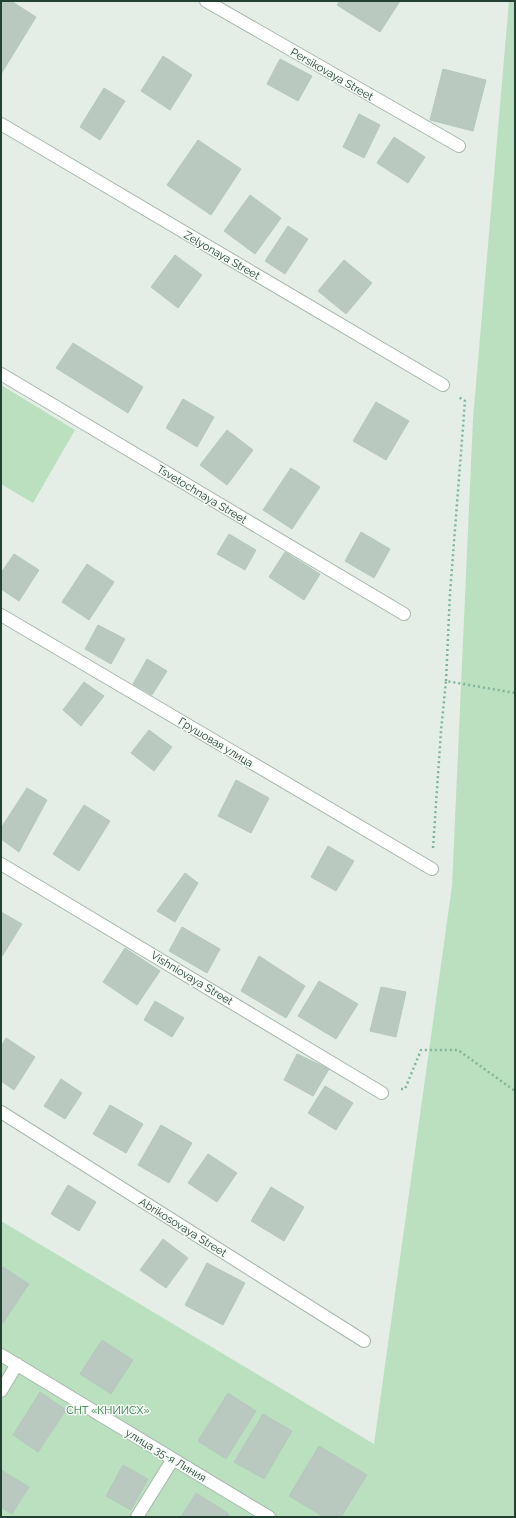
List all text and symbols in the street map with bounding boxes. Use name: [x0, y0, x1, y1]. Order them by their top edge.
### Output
street label: Persikovaya Street: [288, 45, 376, 104]
street label: Zelyonaya Street: [181, 228, 262, 283]
street label: Tsvetochnaya Street: [154, 462, 249, 527]
street label: Грушовая улица: [176, 715, 255, 770]
street label: Vishniovaya Street: [148, 949, 235, 1008]
street label: Abrikosovaya Street: [137, 1195, 229, 1260]
park label: СНТ «КНИИСХ»: [66, 1404, 150, 1417]
street label: улица 35-я Линия: [123, 1426, 209, 1485]

